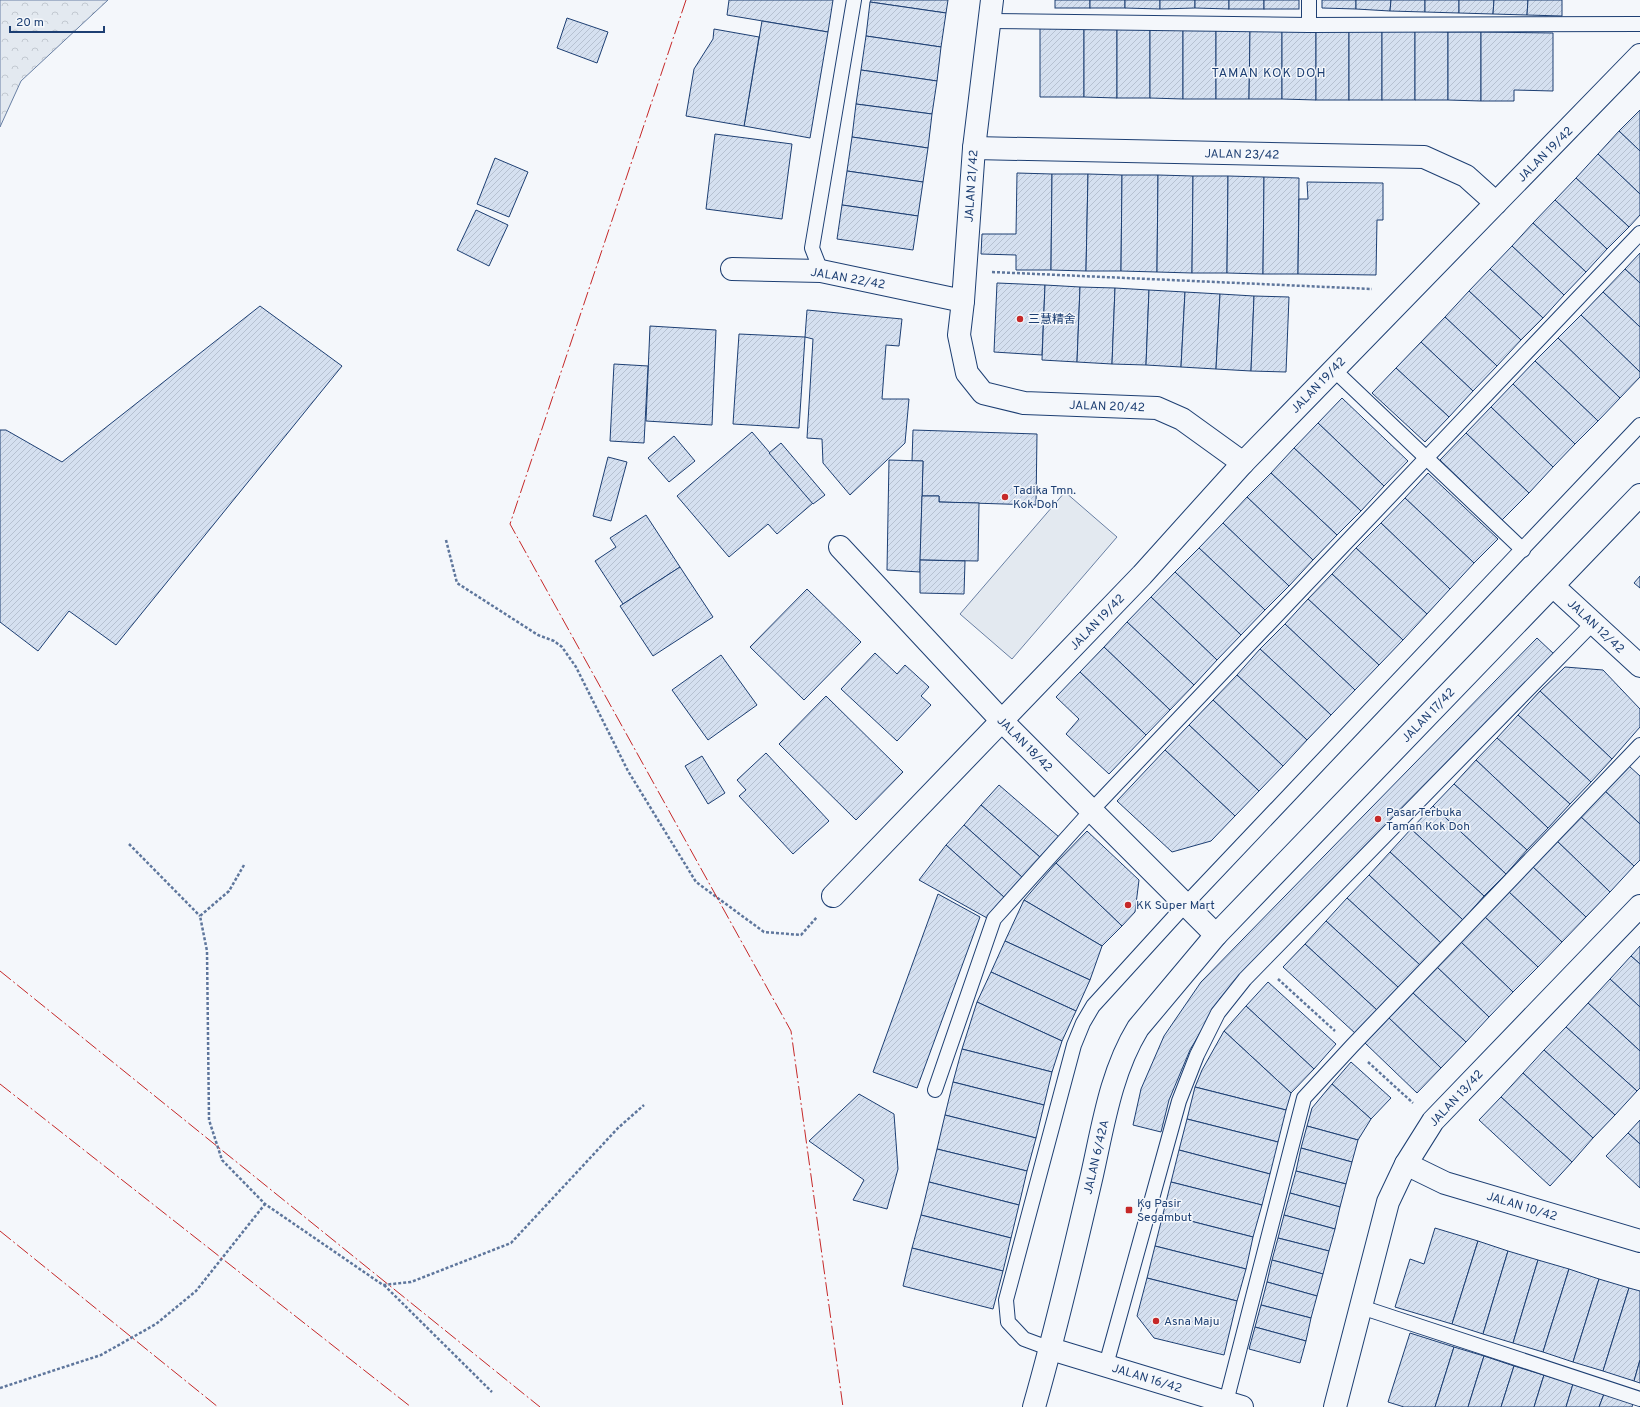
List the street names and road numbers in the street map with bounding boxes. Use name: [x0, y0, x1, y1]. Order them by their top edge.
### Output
street label: JALAN 19/42: [1514, 123, 1577, 186]
street label: JALAN 23/42: [1204, 146, 1280, 164]
street label: JALAN 21/42: [961, 149, 983, 223]
street label: JALAN 22/42: [809, 265, 886, 293]
street label: JALAN 19/42: [1288, 354, 1350, 417]
street label: JALAN 20/42: [1069, 398, 1145, 416]
street label: JALAN 19/42: [1067, 591, 1129, 654]
street label: JALAN 12/42: [1563, 596, 1627, 657]
street label: JALAN 17/42: [1399, 685, 1459, 747]
street label: JALAN 18/42: [993, 713, 1056, 776]
street label: JALAN 13/42: [1426, 1067, 1487, 1131]
street label: JALAN 6/42A: [1081, 1118, 1113, 1196]
street label: JALAN 10/42: [1484, 1189, 1559, 1225]
street label: JALAN 16/42: [1110, 1361, 1184, 1397]

